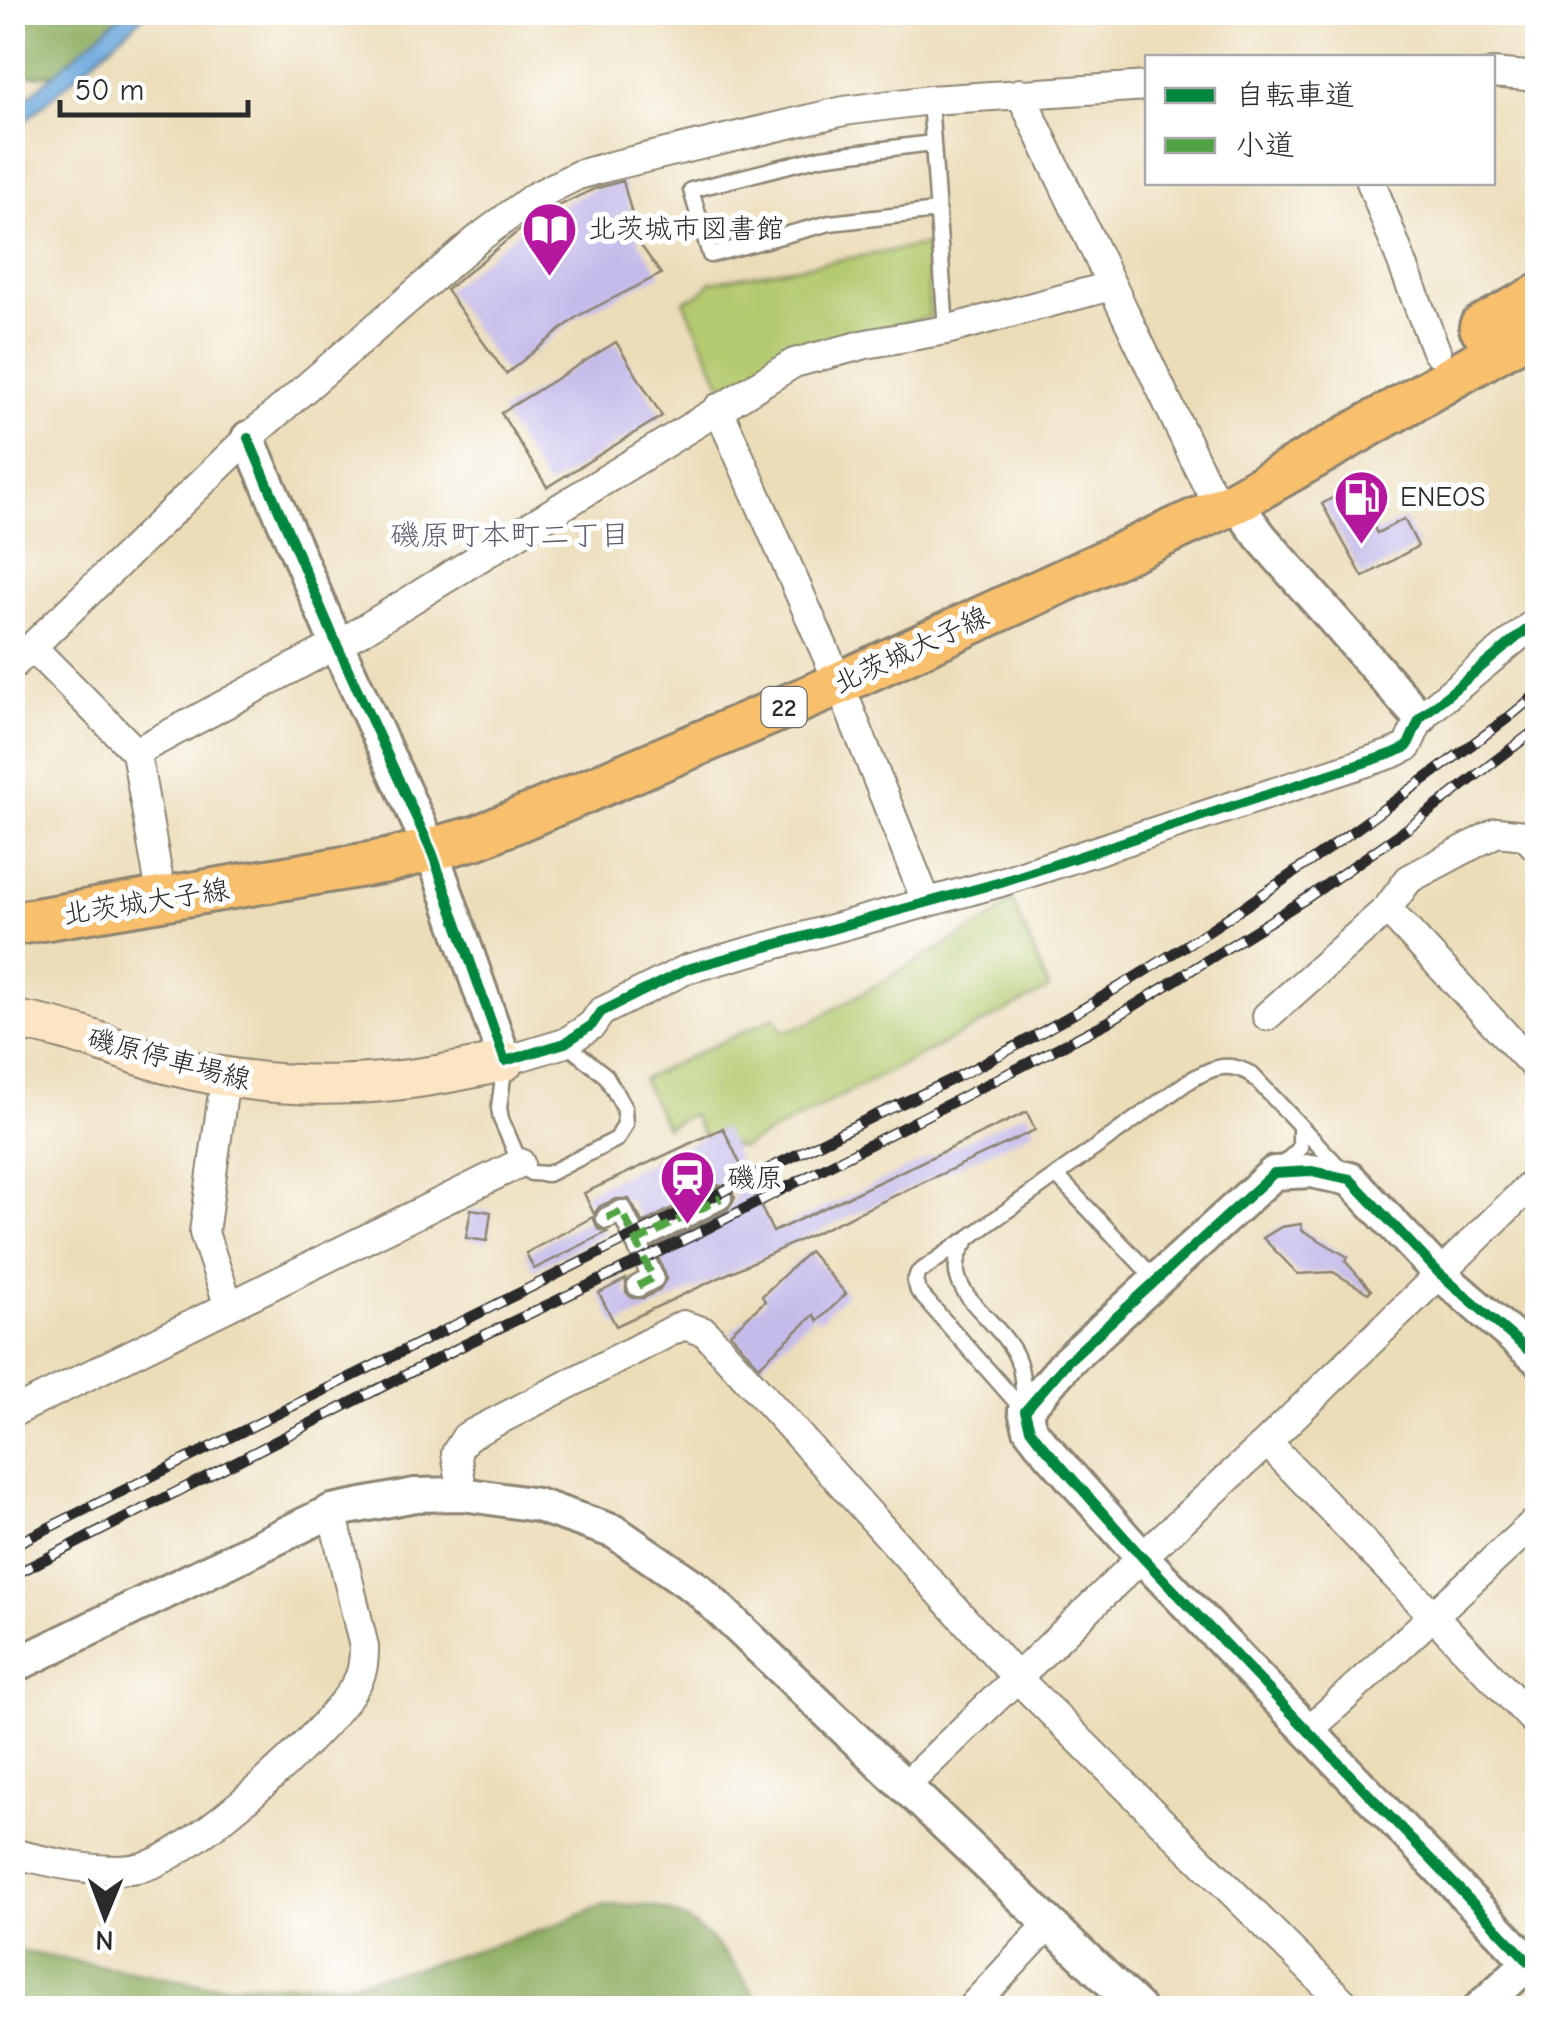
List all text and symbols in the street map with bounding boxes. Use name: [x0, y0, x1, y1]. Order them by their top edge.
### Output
scale bar: [60, 55, 248, 117]
legend: [1145, 55, 1495, 185]
text: 50 m: [75, 73, 144, 108]
text: 自転車道: [1235, 78, 1355, 113]
text: 小道: [1235, 128, 1295, 163]
library icon: 北茨城市図書館: [519, 199, 579, 278]
place label: 北茨城市図書館: [588, 213, 784, 245]
fuel station icon: ENEOS: [1331, 467, 1391, 546]
place label: ENEOS: [1400, 481, 1485, 513]
district label: 磯原町本町二丁目: [390, 518, 630, 553]
street label: 北茨城大子線: [828, 600, 994, 700]
road number: 22: [762, 687, 806, 727]
street label: 北茨城大子線: [61, 873, 231, 931]
street label: 磯原停車場線: [84, 1022, 254, 1096]
station icon: 磯原: [658, 1148, 718, 1227]
place label: 磯原: [727, 1162, 783, 1194]
north arrow: [55, 1866, 155, 1966]
text: N: [95, 1924, 114, 1956]

